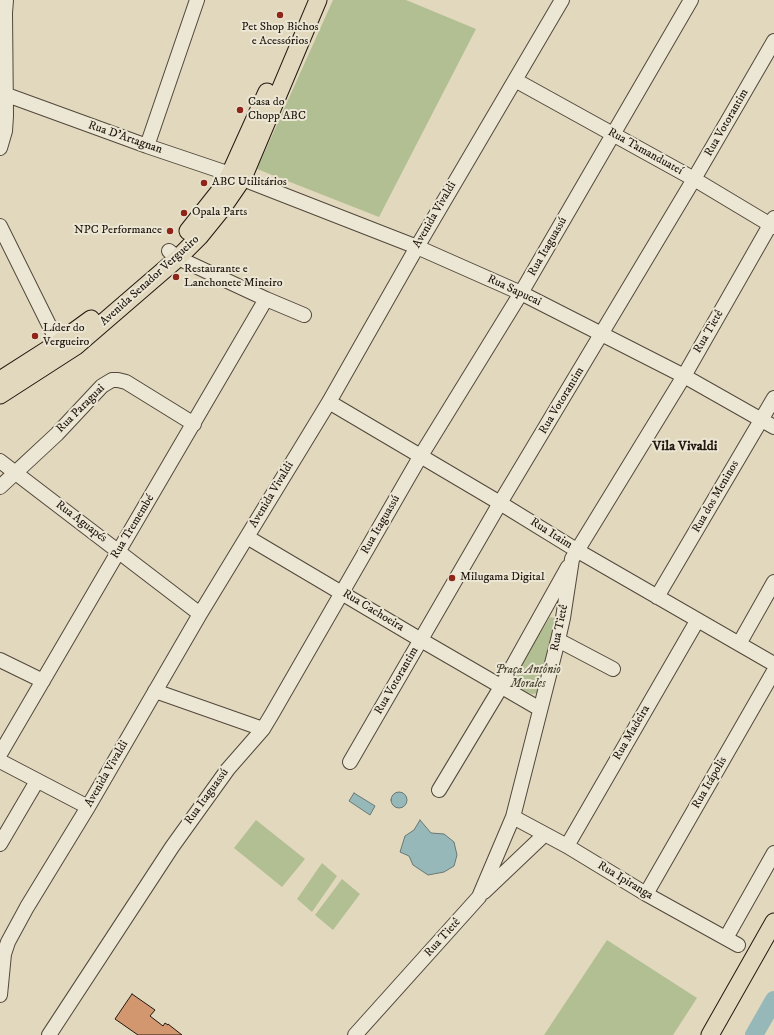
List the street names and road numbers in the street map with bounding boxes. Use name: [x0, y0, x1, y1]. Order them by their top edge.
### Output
street label: Rua Votorantim: [702, 87, 752, 159]
street label: Rua D'Artagnan: [86, 119, 164, 157]
street label: Rua Tamanduateí: [605, 125, 685, 179]
street label: Avenida Vivaldi: [410, 179, 460, 251]
street label: Rua Itaguassú: [525, 215, 571, 279]
street label: Avenida Senador Vergueiro: [97, 233, 203, 329]
street label: Rua Sapucai: [485, 272, 543, 310]
street label: Rua Tietê: [691, 308, 727, 356]
street label: Rua Votorantim: [536, 365, 588, 437]
street label: Rua Paraguai: [54, 382, 108, 436]
street label: Rua dos Meninos: [690, 458, 742, 536]
street label: Avenida Vivaldi: [247, 459, 297, 531]
street label: Rua Tremembé: [108, 492, 158, 562]
street label: Rua Itaguassú: [358, 493, 404, 557]
street label: Rua Aguapés: [52, 498, 110, 546]
street label: Rua Itaim: [527, 515, 575, 553]
street label: Rua Cachoeira: [340, 587, 406, 635]
street label: Rua Tietê: [548, 603, 572, 653]
street label: Rua Votorantim: [372, 645, 422, 717]
street label: Rua Madeira: [610, 703, 654, 763]
street label: Avenida Vivaldi: [82, 738, 132, 810]
street label: Rua Itápolis: [689, 754, 731, 812]
street label: Rua Itaguassú: [182, 766, 232, 828]
street label: Rua Ipiranga: [595, 859, 655, 903]
street label: Rua Tietê: [422, 916, 464, 960]

